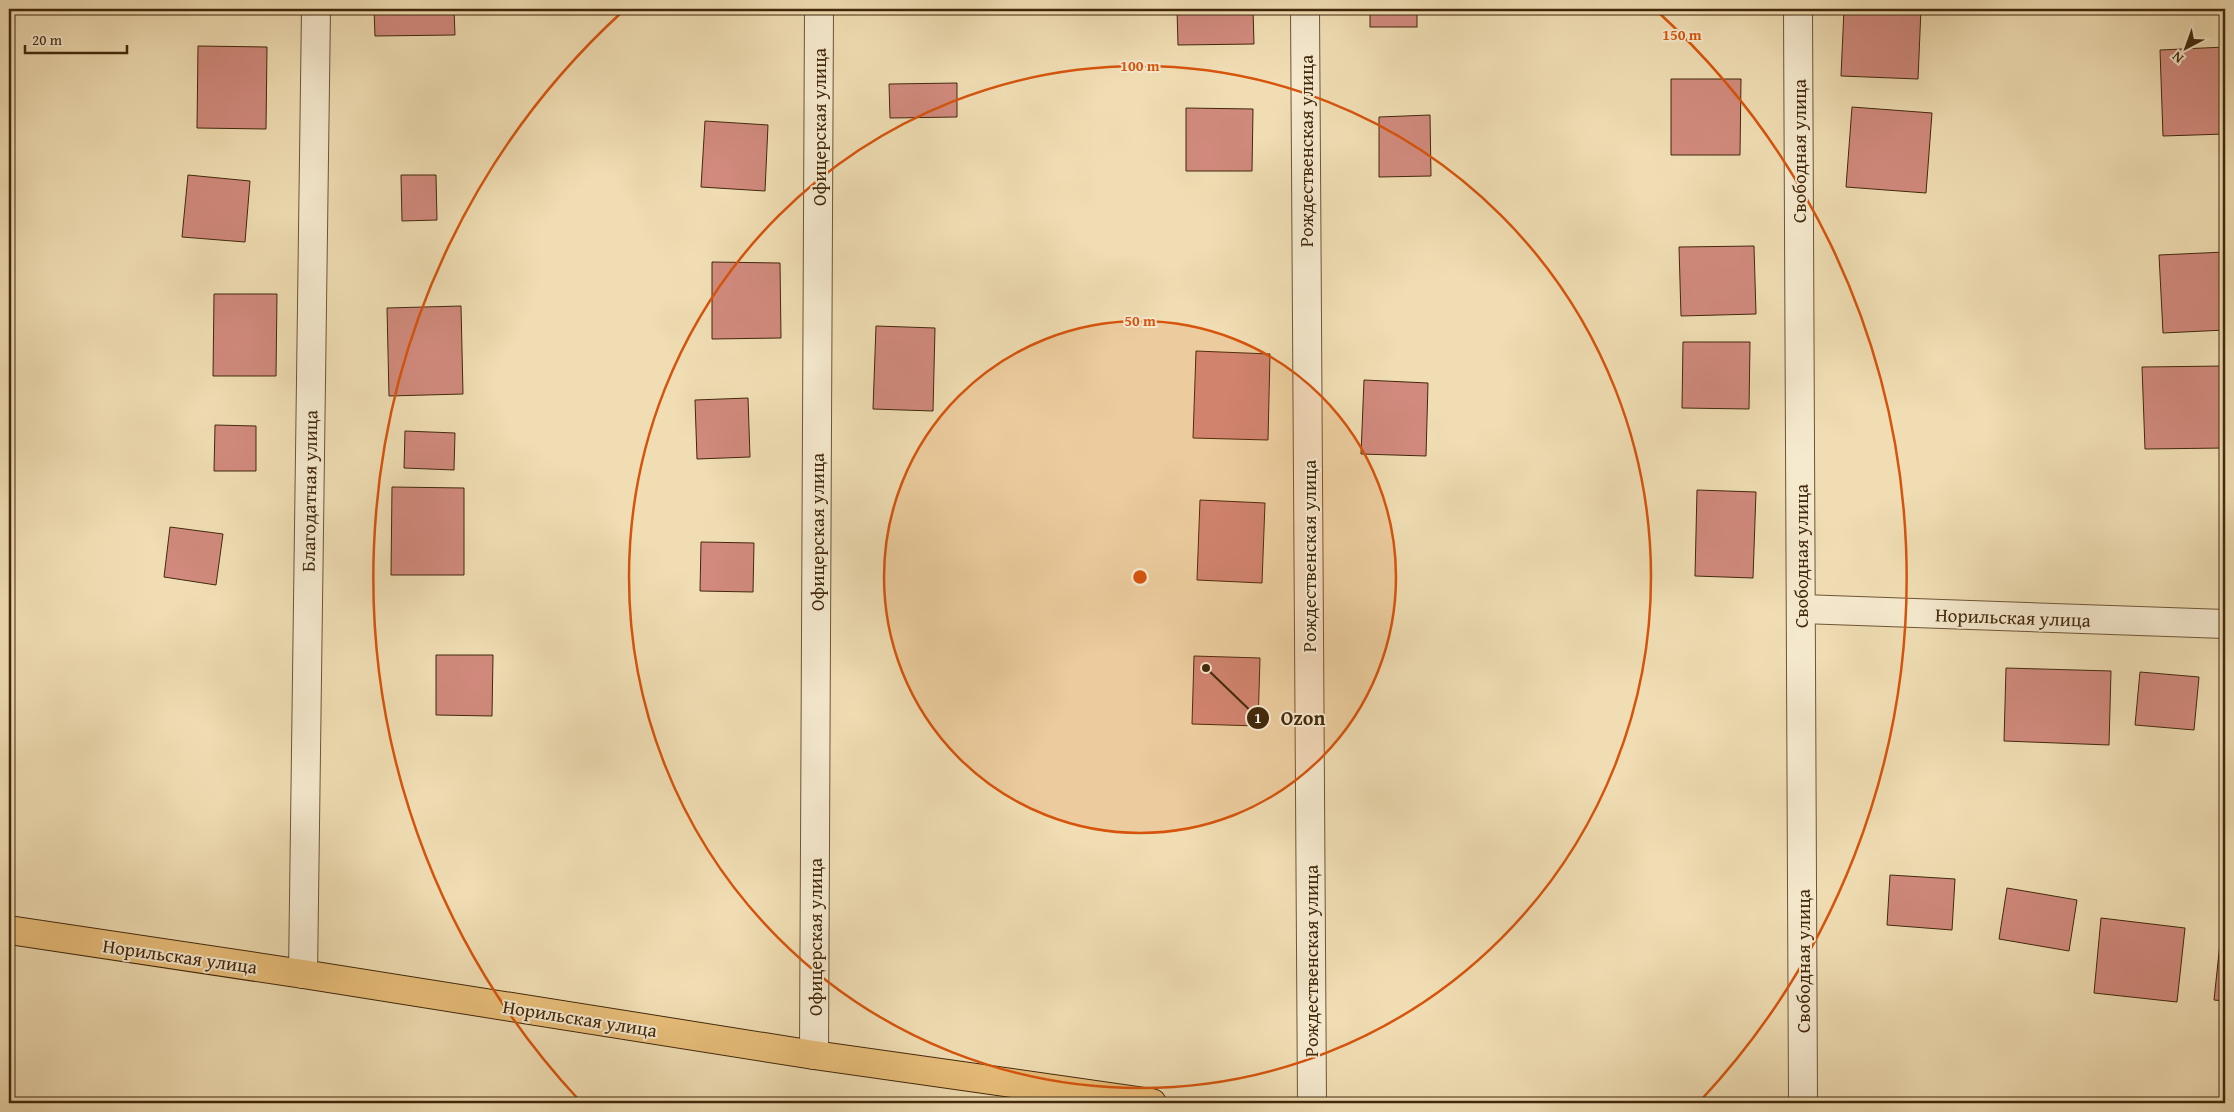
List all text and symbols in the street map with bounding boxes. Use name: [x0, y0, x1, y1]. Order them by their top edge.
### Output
scale bar: [25, 22, 128, 54]
north arrow: [2162, 22, 2212, 72]
text: 150 m: [1662, 24, 1702, 45]
text: 20 m: [32, 29, 63, 50]
text: N: [2167, 47, 2188, 68]
street label: Офицерская улица: [805, 48, 833, 206]
text: 100 m: [1120, 55, 1160, 76]
street label: Рождественская улица: [1292, 55, 1320, 247]
street label: Свободная улица: [1785, 79, 1813, 223]
text: 50 m: [1124, 310, 1156, 331]
street label: Благодатная улица: [294, 410, 324, 572]
street label: Офицерская улица: [803, 453, 831, 611]
street label: Рождественская улица: [1295, 460, 1323, 652]
street label: Свободная улица: [1787, 484, 1815, 628]
centre of rings: [1131, 568, 1149, 586]
street label: Норильская улица: [1935, 600, 2091, 634]
callout: Ozon: [1246, 701, 1336, 736]
text: Ozon: [1281, 703, 1325, 732]
text: 1: [1254, 707, 1262, 728]
street label: Офицерская улица: [801, 858, 829, 1016]
street label: Рождественская улица: [1297, 865, 1325, 1057]
street label: Свободная улица: [1789, 889, 1817, 1033]
street label: Норильская улица: [101, 931, 259, 981]
street label: Норильская улица: [501, 992, 659, 1044]

